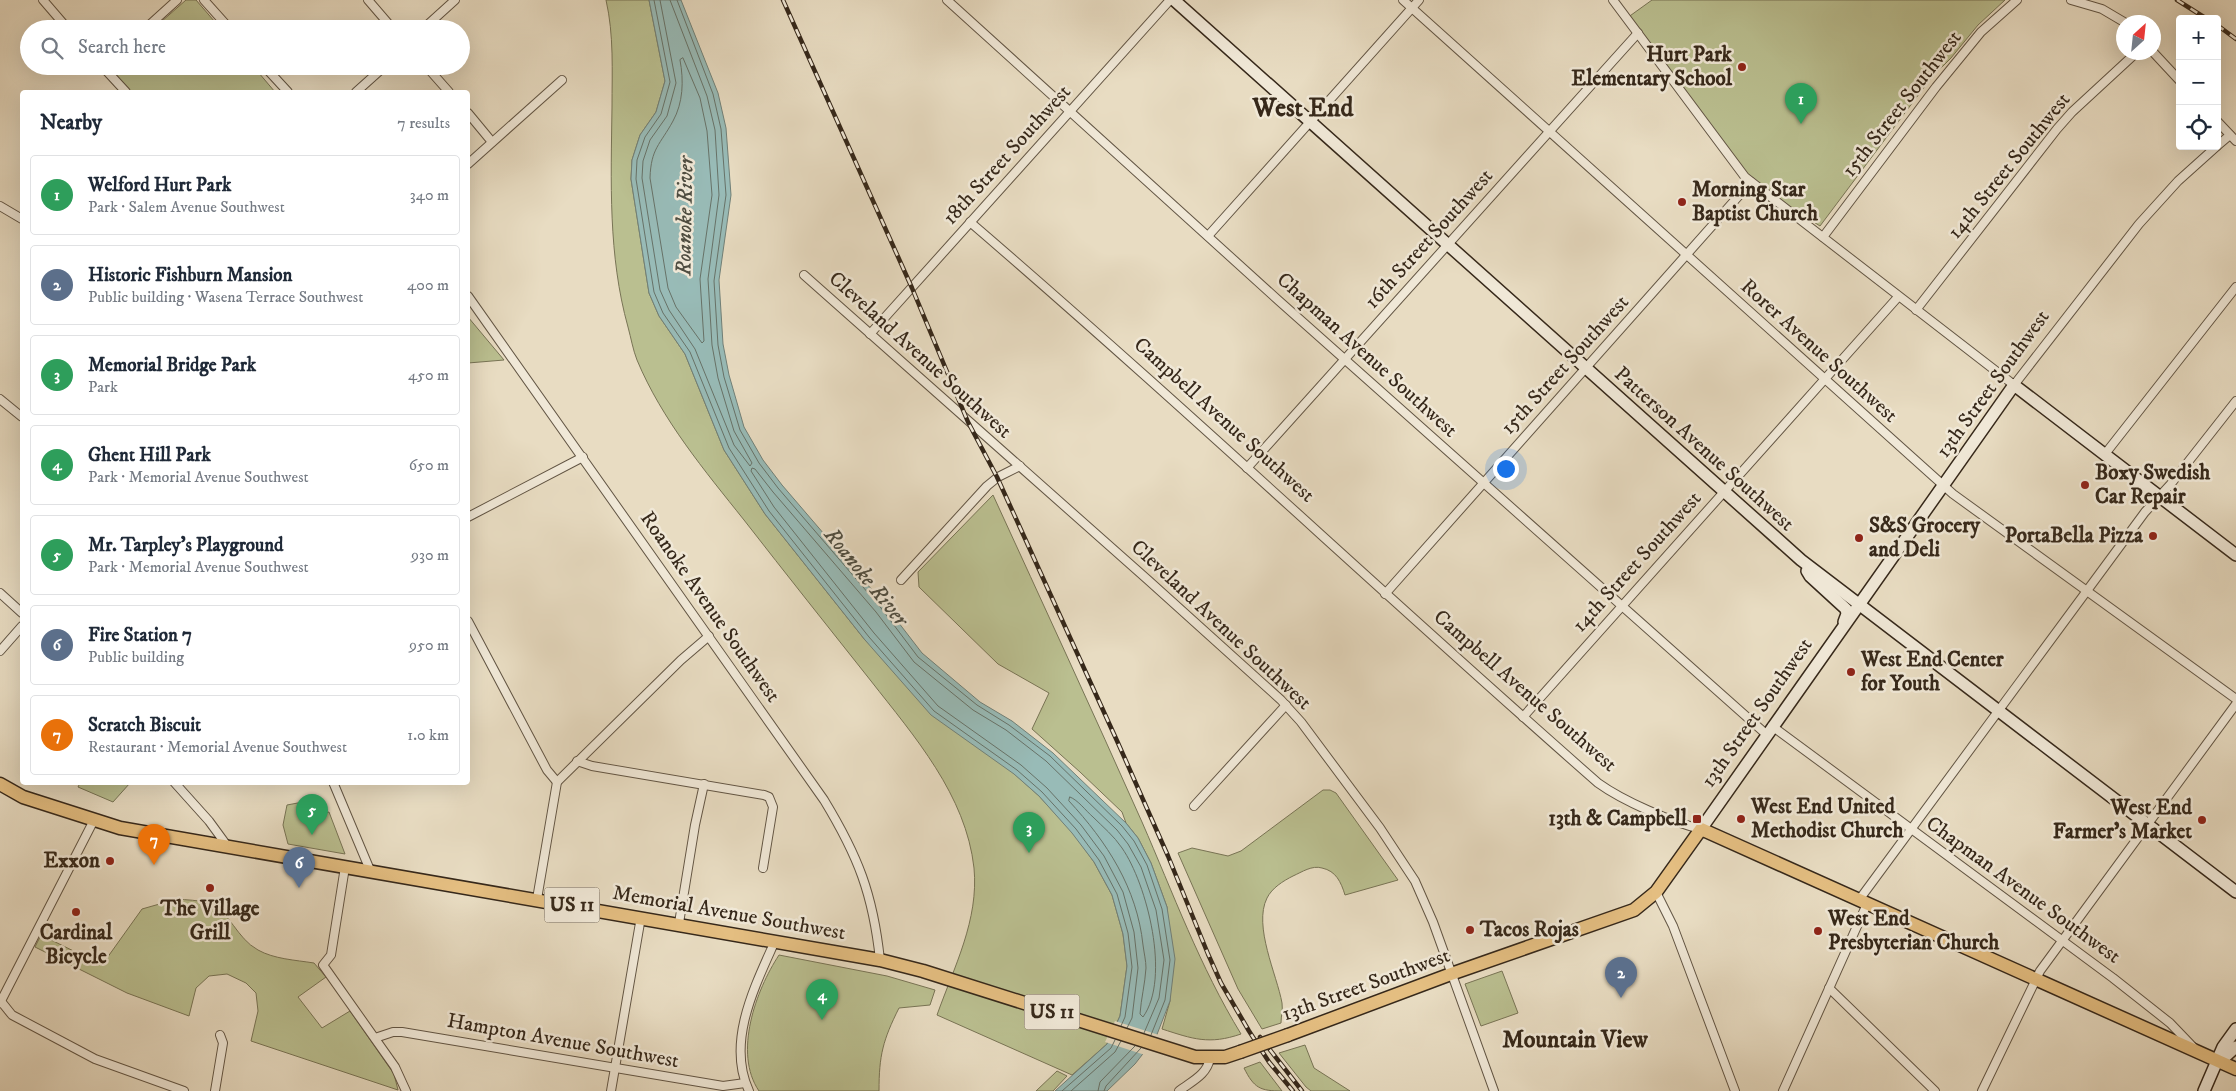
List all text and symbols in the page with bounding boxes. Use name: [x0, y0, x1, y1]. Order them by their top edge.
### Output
north arrow: [2116, 15, 2161, 60]
map controls: [2176, 15, 2221, 150]
button: +: [2176, 15, 2221, 60]
search box: [20, 20, 470, 75]
street label: 15th Street Southwest: [1837, 25, 1968, 183]
icon: search: [38, 34, 66, 62]
text: Search here: [78, 36, 166, 59]
place label: Hurt Park Elementary School: [1571, 42, 1733, 92]
button: −: [2176, 60, 2221, 105]
marker: Hurt Park Elementary School: [1736, 61, 1748, 73]
street label: 18th Street Southwest: [937, 79, 1077, 230]
pin: 1: [1785, 83, 1817, 124]
street label: 14th Street Southwest: [1942, 87, 2076, 245]
district label: West End: [1252, 92, 1354, 125]
button: locate: [2176, 105, 2221, 150]
text: Nearby: [40, 110, 102, 136]
text: 7 results: [397, 113, 450, 133]
water label: Roanoke River: [670, 154, 700, 277]
street label: 16th Street Southwest: [1359, 163, 1499, 315]
text: Welford Hurt Park: [88, 174, 231, 197]
place label: Morning Star Baptist Church: [1692, 177, 1819, 227]
text: 1: [54, 185, 60, 205]
text: 340 m: [410, 185, 449, 205]
marker: Morning Star Baptist Church: [1676, 196, 1688, 208]
text: Park · Salem Avenue Southwest: [88, 197, 285, 217]
text: Historic Fishburn Mansion: [88, 264, 292, 287]
street label: Cleveland Avenue Southwest: [823, 266, 1017, 444]
street label: Chapman Avenue Southwest: [1271, 267, 1463, 443]
street label: Rorer Avenue Southwest: [1735, 274, 1903, 429]
text: 2: [53, 275, 61, 295]
text: 400 m: [407, 275, 449, 295]
text: Public building · Wasena Terrace Southwest: [88, 287, 363, 307]
street label: 15th Street Southwest: [1495, 290, 1635, 440]
street label: 13th Street Southwest: [1931, 305, 2056, 463]
street label: Campbell Avenue Southwest: [1128, 332, 1320, 508]
text: Memorial Bridge Park: [88, 354, 256, 377]
street label: Patterson Avenue Southwest: [1608, 361, 1800, 537]
text: 3: [54, 365, 60, 385]
text: 450 m: [408, 365, 449, 385]
text: Park: [88, 377, 118, 397]
text: Ghent Hill Park: [88, 444, 211, 467]
text: 4: [52, 455, 62, 475]
text: 650 m: [409, 455, 449, 475]
your location: [1493, 456, 1519, 482]
place label: Boxy Swedish Car Repair: [2095, 460, 2211, 510]
text: Park · Memorial Avenue Southwest: [88, 467, 309, 487]
marker: Boxy Swedish Car Repair: [2079, 479, 2091, 491]
street label: 14th Street Southwest: [1567, 486, 1707, 638]
street label: Roanoke Avenue Southwest: [634, 506, 786, 708]
place label: S&S Grocery and Deli: [1869, 513, 1981, 563]
water label: Roanoke River: [817, 521, 915, 633]
place label: PortaBella Pizza: [2005, 523, 2144, 549]
marker: PortaBella Pizza: [2147, 530, 2159, 542]
marker: S&S Grocery and Deli: [1853, 532, 1865, 544]
text: Mr. Tarpley's Playground: [88, 534, 284, 557]
street label: Cleveland Avenue Southwest: [1125, 534, 1317, 716]
text: 5: [53, 545, 61, 565]
text: 930 m: [411, 545, 449, 565]
text: Park · Memorial Avenue Southwest: [88, 557, 309, 577]
street label: Campbell Avenue Southwest: [1428, 604, 1622, 778]
text: Fire Station 7: [88, 624, 192, 647]
street label: 13th Street Southwest: [1696, 633, 1818, 793]
text: 6: [53, 635, 61, 655]
text: 950 m: [409, 635, 449, 655]
text: Public building: [88, 647, 184, 667]
place label: West End Center for Youth: [1860, 647, 2005, 697]
marker: West End Center for Youth: [1845, 666, 1857, 678]
text: Scratch Biscuit: [88, 714, 201, 737]
text: 7: [53, 725, 61, 745]
text: 1.0 km: [407, 725, 449, 745]
text: Restaurant · Memorial Avenue Southwest: [88, 737, 347, 757]
pin: 5: [296, 794, 328, 835]
place label: West End United Methodist Church: [1750, 794, 1904, 844]
place label: West End Farmer's Market: [2053, 795, 2193, 845]
place label: 13th & Campbell: [1548, 806, 1688, 832]
street label: Chapman Avenue Southwest: [1921, 811, 2126, 970]
pin: 3: [1013, 812, 1045, 853]
marker: 13th & Campbell: [1691, 813, 1703, 825]
marker: West End United Methodist Church: [1735, 813, 1747, 825]
marker: West End Farmer's Market: [2196, 814, 2208, 826]
pin: 7: [138, 824, 170, 865]
pin: 6: [283, 847, 315, 888]
place label: Exxon: [43, 848, 101, 874]
marker: Exxon: [104, 855, 116, 867]
street label: Memorial Avenue Southwest: [610, 880, 848, 946]
marker: The Village Grill: [204, 882, 216, 894]
road number: US 11: [544, 888, 600, 922]
place label: The Village Grill: [159, 896, 260, 946]
marker: Cardinal Bicycle: [70, 906, 82, 918]
place label: West End Presbyterian Church: [1827, 906, 2000, 956]
place label: Tacos Rojas: [1479, 917, 1579, 944]
place label: Cardinal Bicycle: [40, 920, 113, 970]
marker: Tacos Rojas: [1464, 924, 1476, 936]
marker: West End Presbyterian Church: [1812, 925, 1824, 937]
street label: 13th Street Southwest: [1278, 942, 1454, 1027]
pin: 2: [1605, 957, 1637, 998]
pin: 4: [806, 979, 838, 1020]
road number: US 11: [1024, 994, 1080, 1030]
street label: Hampton Avenue Southwest: [445, 1008, 681, 1074]
district label: Mountain View: [1502, 1025, 1648, 1055]

